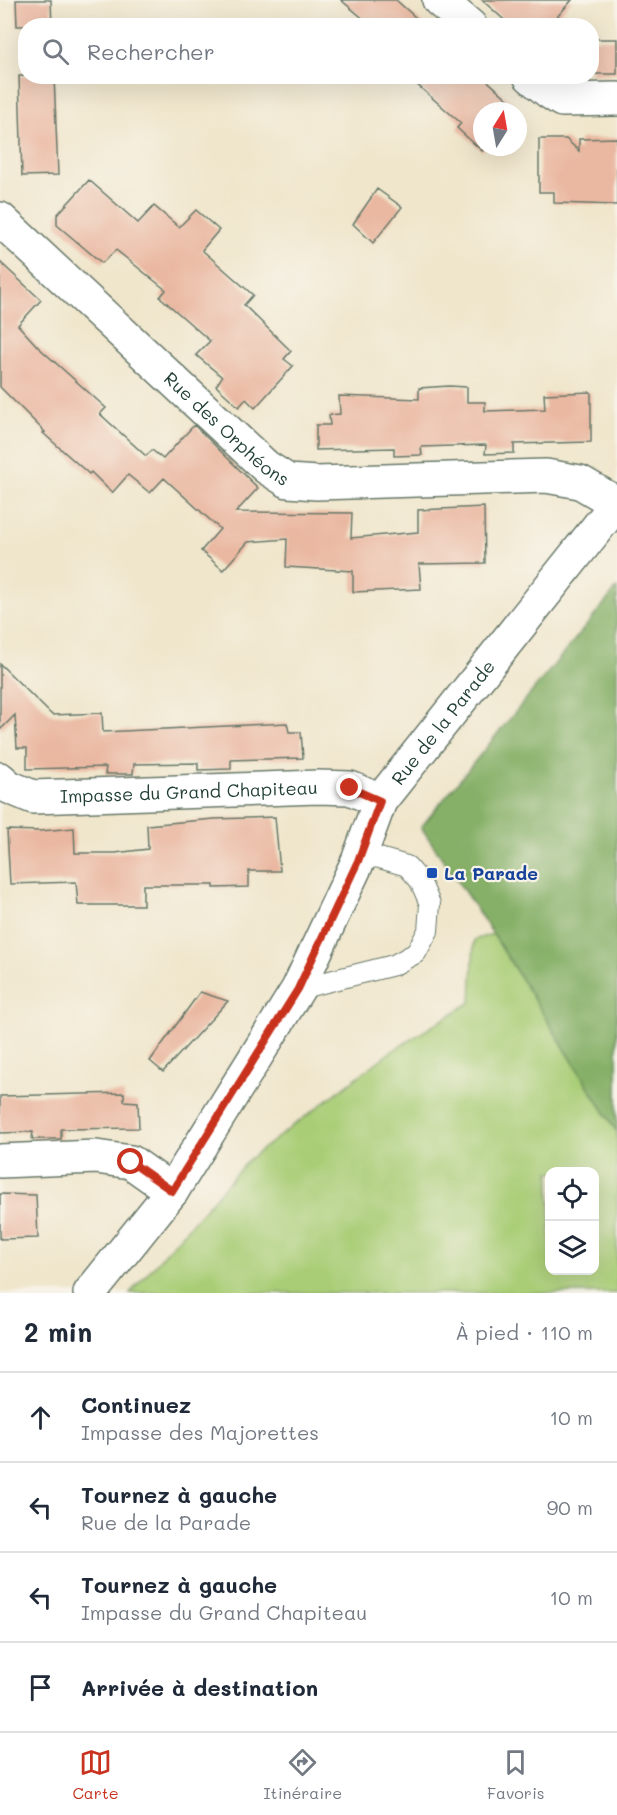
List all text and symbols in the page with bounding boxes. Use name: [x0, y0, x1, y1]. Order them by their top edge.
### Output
search box: [18, 18, 599, 84]
icon: search: [39, 35, 72, 68]
text: Rechercher: [87, 37, 215, 66]
north arrow: [473, 102, 527, 156]
street label: Rue des Orphéons: [159, 366, 294, 491]
street label: Rue de la Parade: [386, 655, 500, 790]
route end: [336, 774, 362, 800]
street label: Impasse du Grand Chapiteau: [60, 775, 318, 808]
place label: La Parade: [444, 861, 538, 885]
marker: La Parade: [425, 866, 439, 880]
route start: [117, 1148, 143, 1174]
map controls: [545, 1167, 599, 1275]
button: locate: [545, 1167, 599, 1221]
button: layers: [545, 1221, 599, 1275]
text: 2 min: [24, 1315, 92, 1349]
text: À pied · 110 m: [455, 1319, 593, 1345]
text: Continuez: [81, 1390, 191, 1419]
icon: ahead: [24, 1401, 57, 1434]
text: 10 m: [549, 1404, 593, 1430]
text: Impasse des Majorettes: [81, 1419, 319, 1445]
text: Tournez à gauche: [81, 1480, 277, 1509]
icon: left: [24, 1491, 57, 1524]
text: 90 m: [547, 1494, 593, 1520]
text: Rue de la Parade: [81, 1509, 251, 1535]
text: Tournez à gauche: [81, 1570, 277, 1599]
icon: left: [24, 1581, 57, 1614]
text: 10 m: [549, 1584, 593, 1610]
text: Impasse du Grand Chapiteau: [81, 1599, 367, 1625]
icon: arrive: [24, 1671, 57, 1704]
text: Arrivée à destination: [81, 1673, 318, 1702]
tab: Carte: [72, 1746, 119, 1803]
tab: Itinéraire: [264, 1746, 342, 1803]
tab: Favoris: [487, 1746, 545, 1803]

